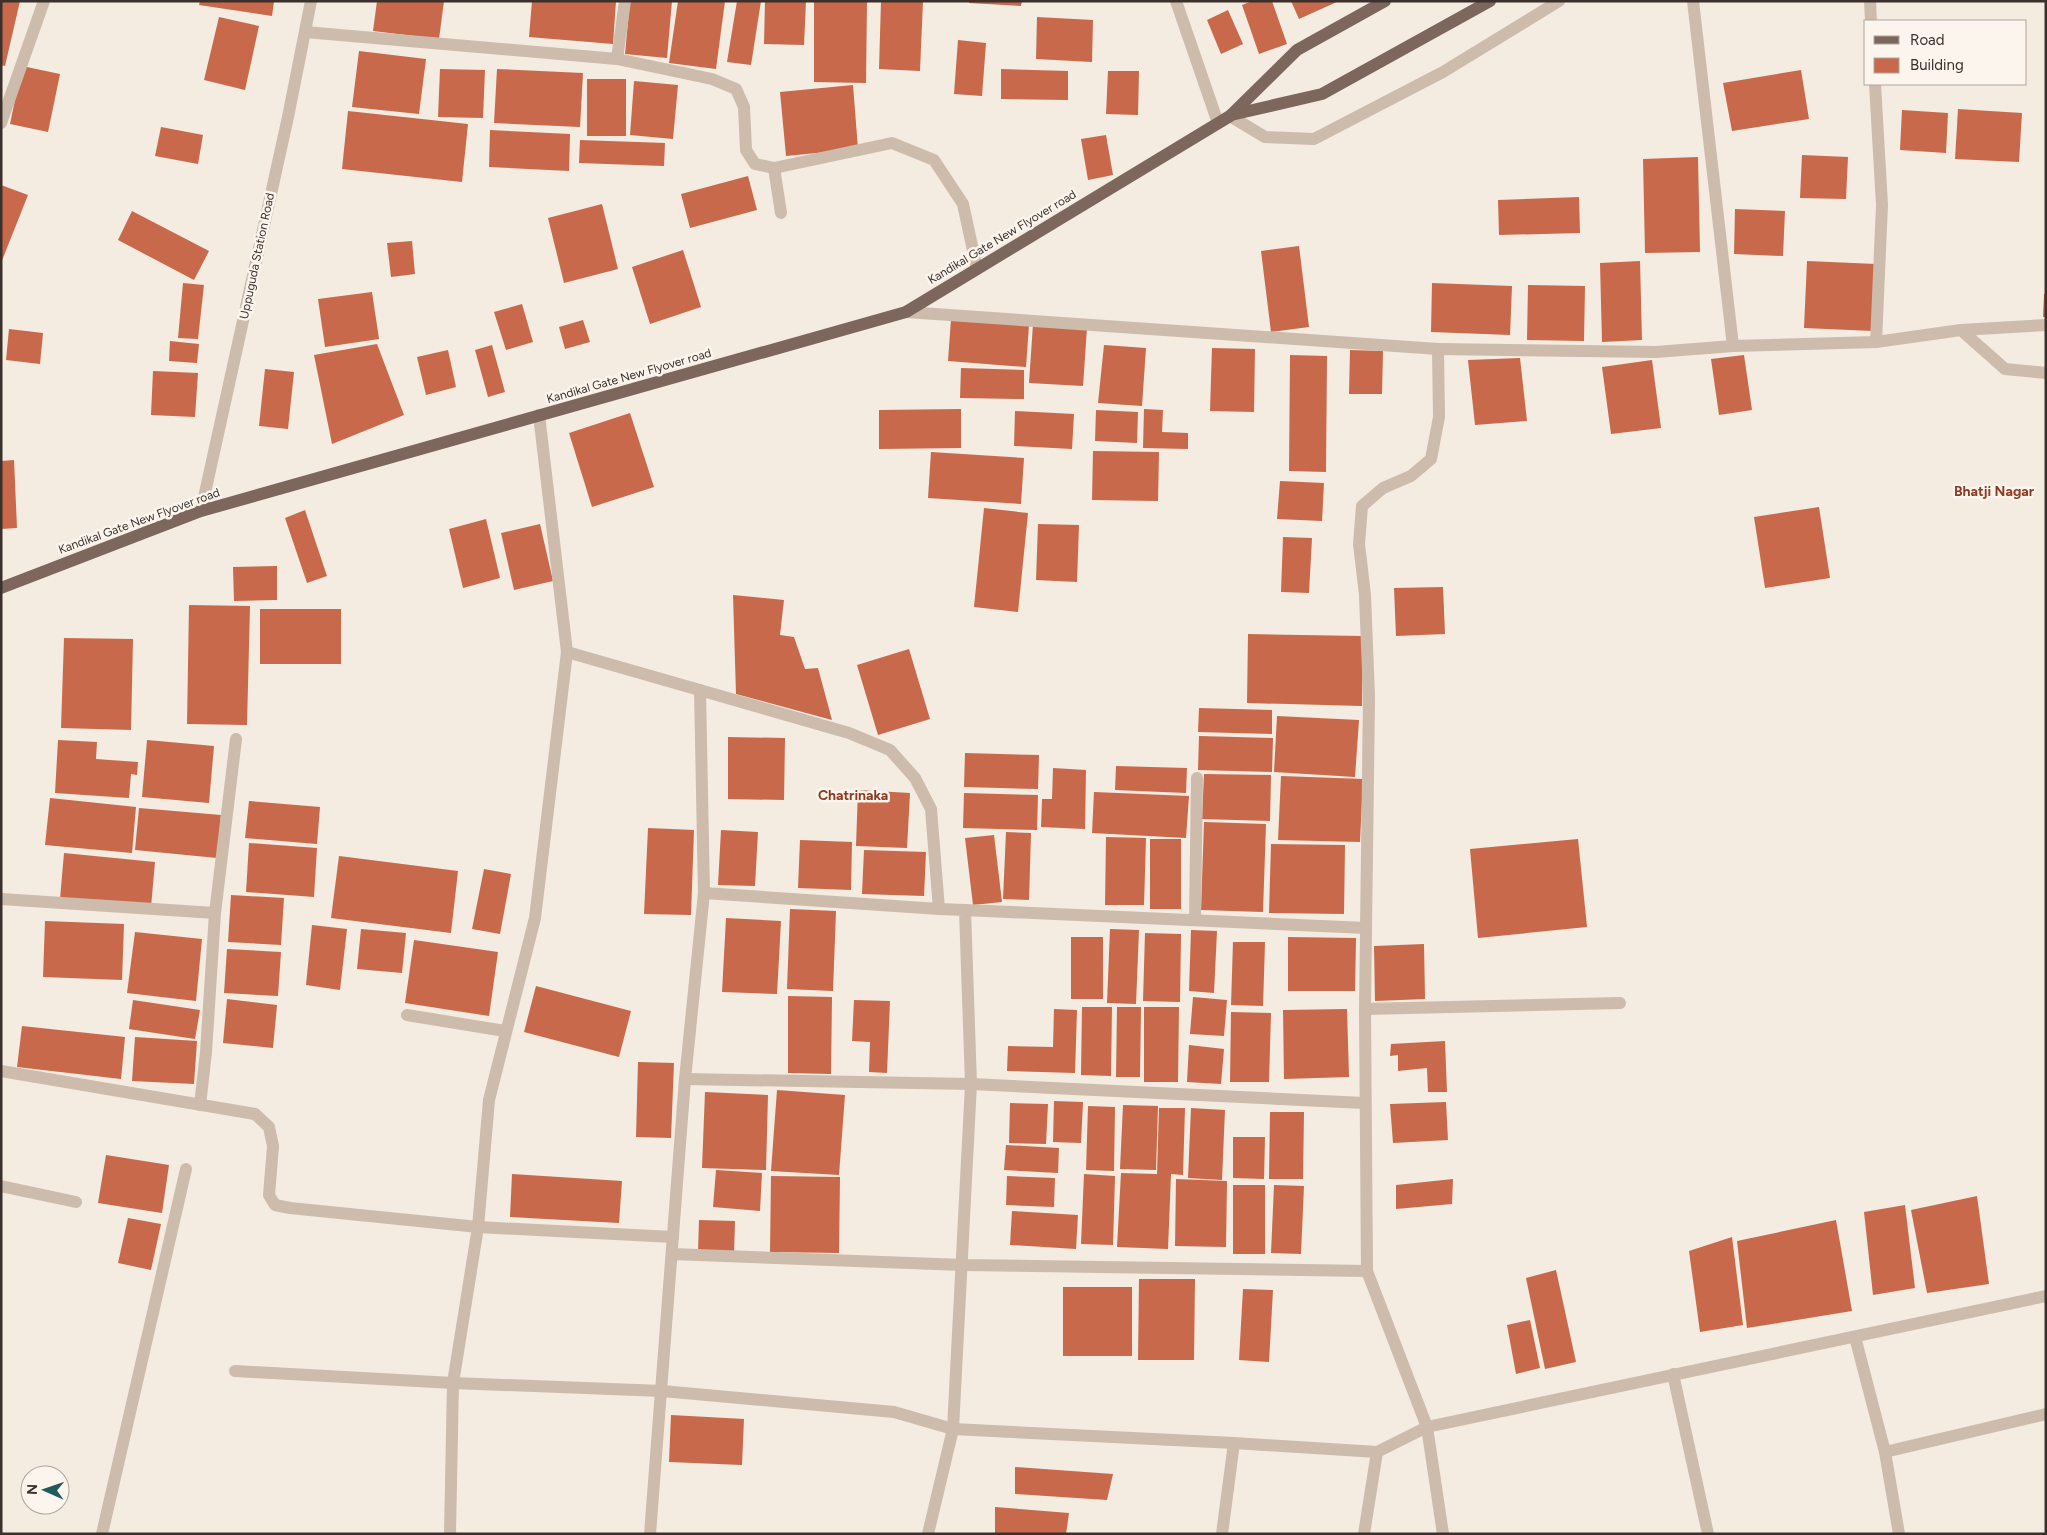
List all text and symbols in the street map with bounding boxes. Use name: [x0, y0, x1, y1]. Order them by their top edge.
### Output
legend: [1864, 20, 2027, 85]
text: Road: [1910, 31, 1945, 49]
text: Building: [1910, 56, 1964, 74]
street label: Kandikal Gate New Flyover road: [925, 187, 1079, 287]
street label: Uppuguda Station Road: [237, 192, 277, 320]
street label: Kandikal Gate New Flyover road: [545, 346, 713, 406]
district label: Bhatji Nagar: [1954, 483, 2035, 500]
street label: Kandikal Gate New Flyover road: [56, 485, 222, 557]
district label: Chatrinaka: [818, 787, 888, 804]
north arrow: [20, 1465, 70, 1515]
text: N: [24, 1484, 41, 1495]

